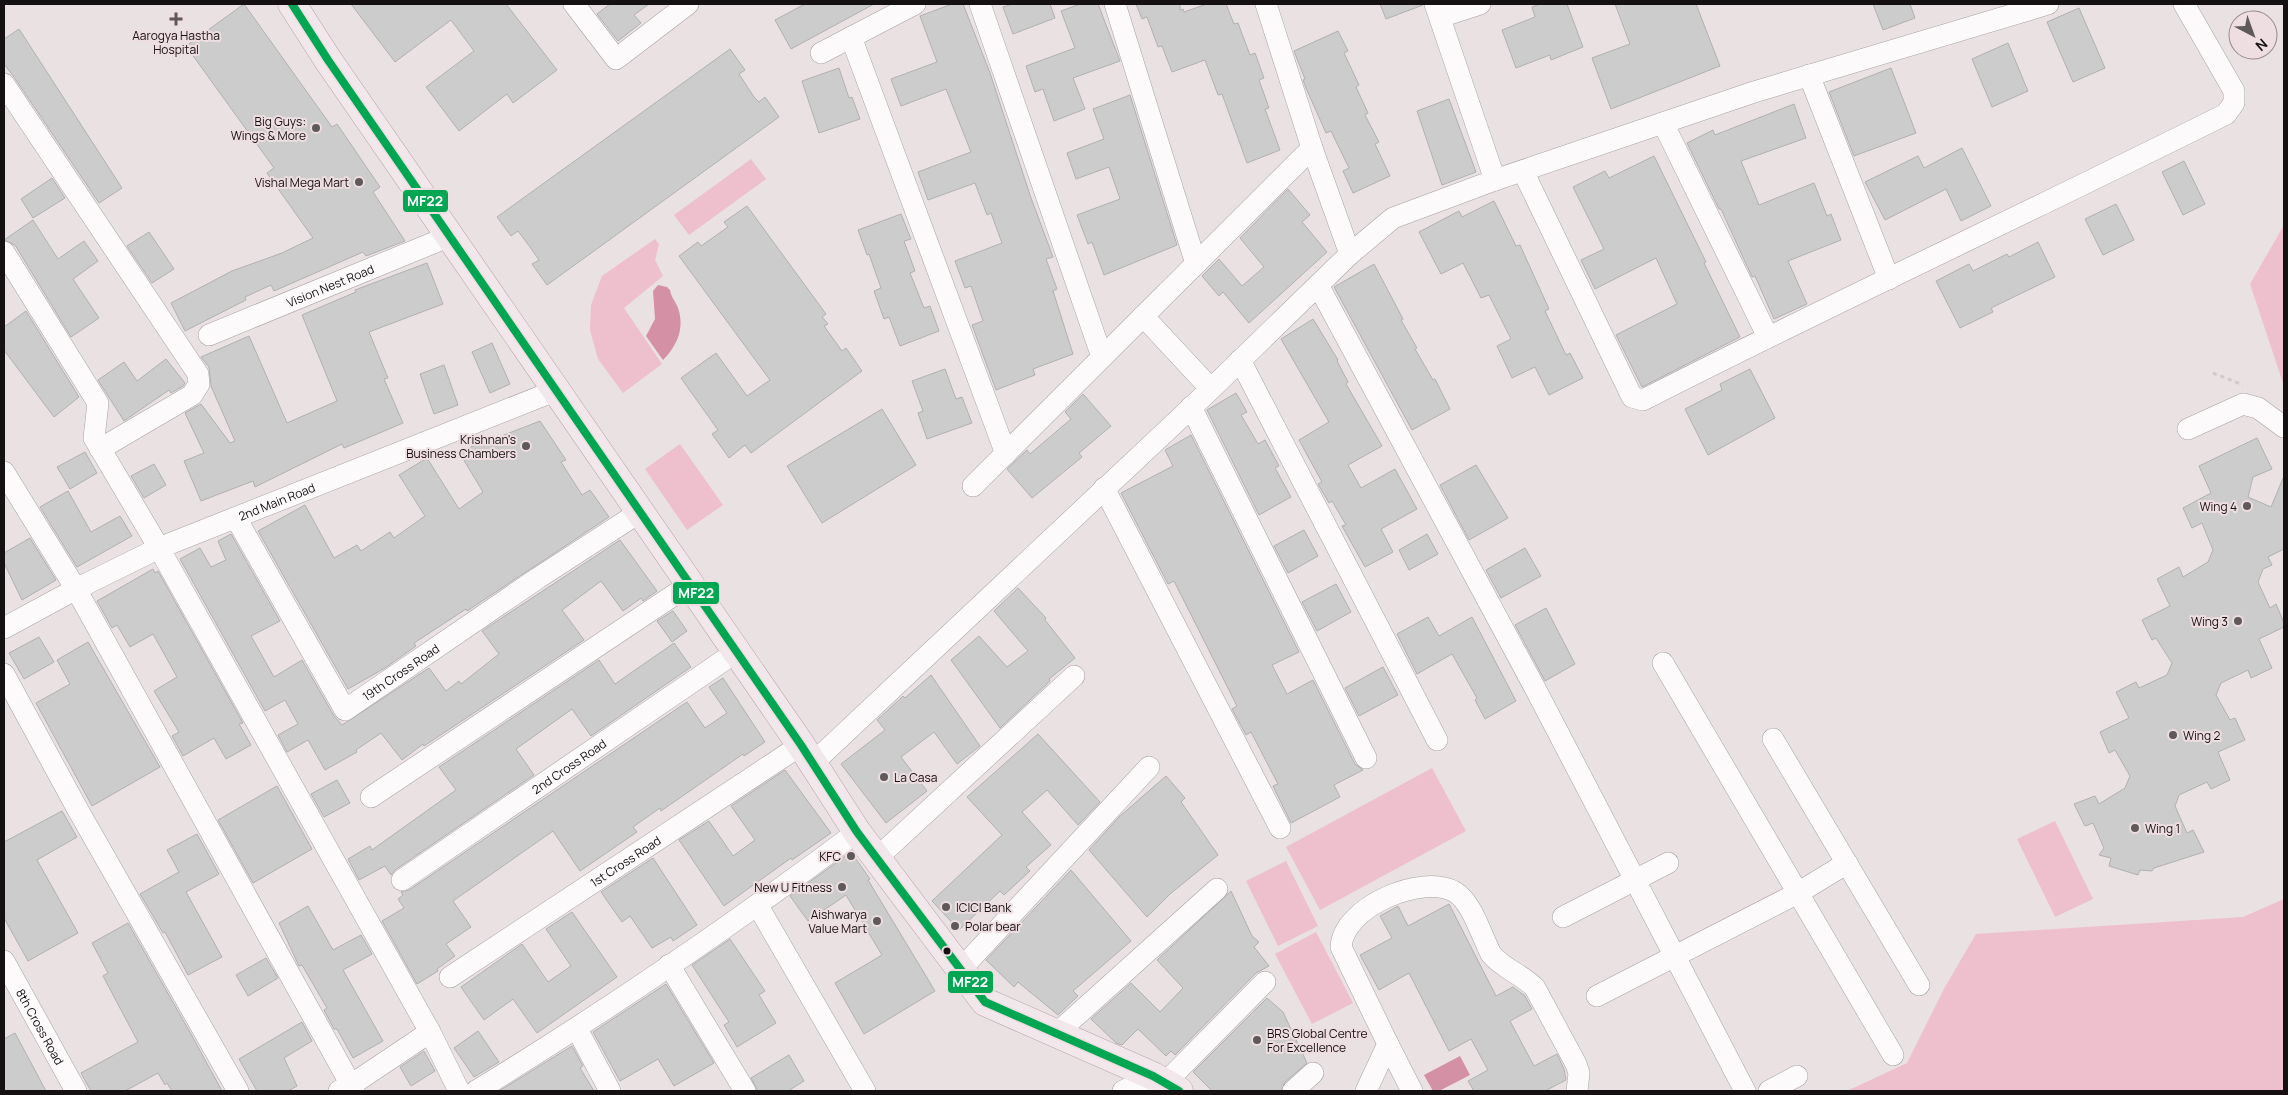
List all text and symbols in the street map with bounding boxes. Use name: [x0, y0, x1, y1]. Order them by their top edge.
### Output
north arrow: [2228, 10, 2278, 60]
marker: Aarogya Hastha Hospital: [169, 12, 183, 26]
place label: Aarogya Hastha Hospital: [132, 27, 220, 58]
text: N: [2252, 35, 2272, 56]
place label: Big Guys: Wings & More: [231, 113, 306, 144]
marker: Big Guys: Wings & More: [310, 122, 322, 134]
place label: Vishal Mega Mart: [255, 174, 349, 191]
marker: Vishal Mega Mart: [353, 176, 365, 188]
line badge: MF22: [402, 189, 449, 213]
text: MF22: [407, 191, 443, 210]
street label: Vision Nest Road: [284, 260, 376, 311]
place label: Krishnan's Business Chambers: [406, 431, 516, 462]
marker: Krishnan's Business Chambers: [520, 440, 532, 452]
street label: 2nd Main Road: [236, 478, 317, 524]
place label: Wing 4: [2200, 498, 2237, 515]
marker: Wing 4: [2241, 500, 2253, 512]
line badge: MF22: [672, 581, 720, 605]
text: MF22: [678, 583, 714, 602]
place label: Wing 3: [2191, 613, 2228, 630]
marker: Wing 3: [2232, 615, 2244, 627]
street label: 19th Cross Road: [359, 640, 442, 704]
place label: Wing 2: [2183, 727, 2220, 744]
marker: Wing 2: [2167, 729, 2179, 741]
street label: 2nd Cross Road: [528, 735, 609, 798]
place label: La Casa: [894, 769, 937, 786]
marker: La Casa: [878, 771, 890, 783]
place label: Wing 1: [2145, 820, 2180, 837]
marker: Wing 1: [2129, 822, 2141, 834]
street label: 1st Cross Road: [586, 832, 664, 891]
place label: KFC: [819, 848, 841, 865]
marker: KFC: [845, 850, 857, 862]
place label: New U Fitness: [754, 879, 832, 896]
marker: New U Fitness: [836, 881, 848, 893]
place label: ICICI Bank: [956, 899, 1012, 916]
marker: ICICI Bank: [940, 901, 952, 913]
place label: Aishwarya Value Mart: [808, 906, 867, 937]
marker: Aishwarya Value Mart: [871, 915, 883, 927]
place label: Polar bear: [965, 918, 1021, 935]
marker: Polar bear: [949, 920, 961, 932]
unlabelled marker: [942, 946, 952, 956]
line badge: MF22: [947, 970, 994, 994]
text: MF22: [952, 972, 988, 991]
street label: 8th Cross Road: [12, 985, 68, 1068]
place label: BRS Global Centre For Excellence: [1267, 1025, 1368, 1056]
marker: BRS Global Centre For Excellence: [1251, 1034, 1263, 1046]

